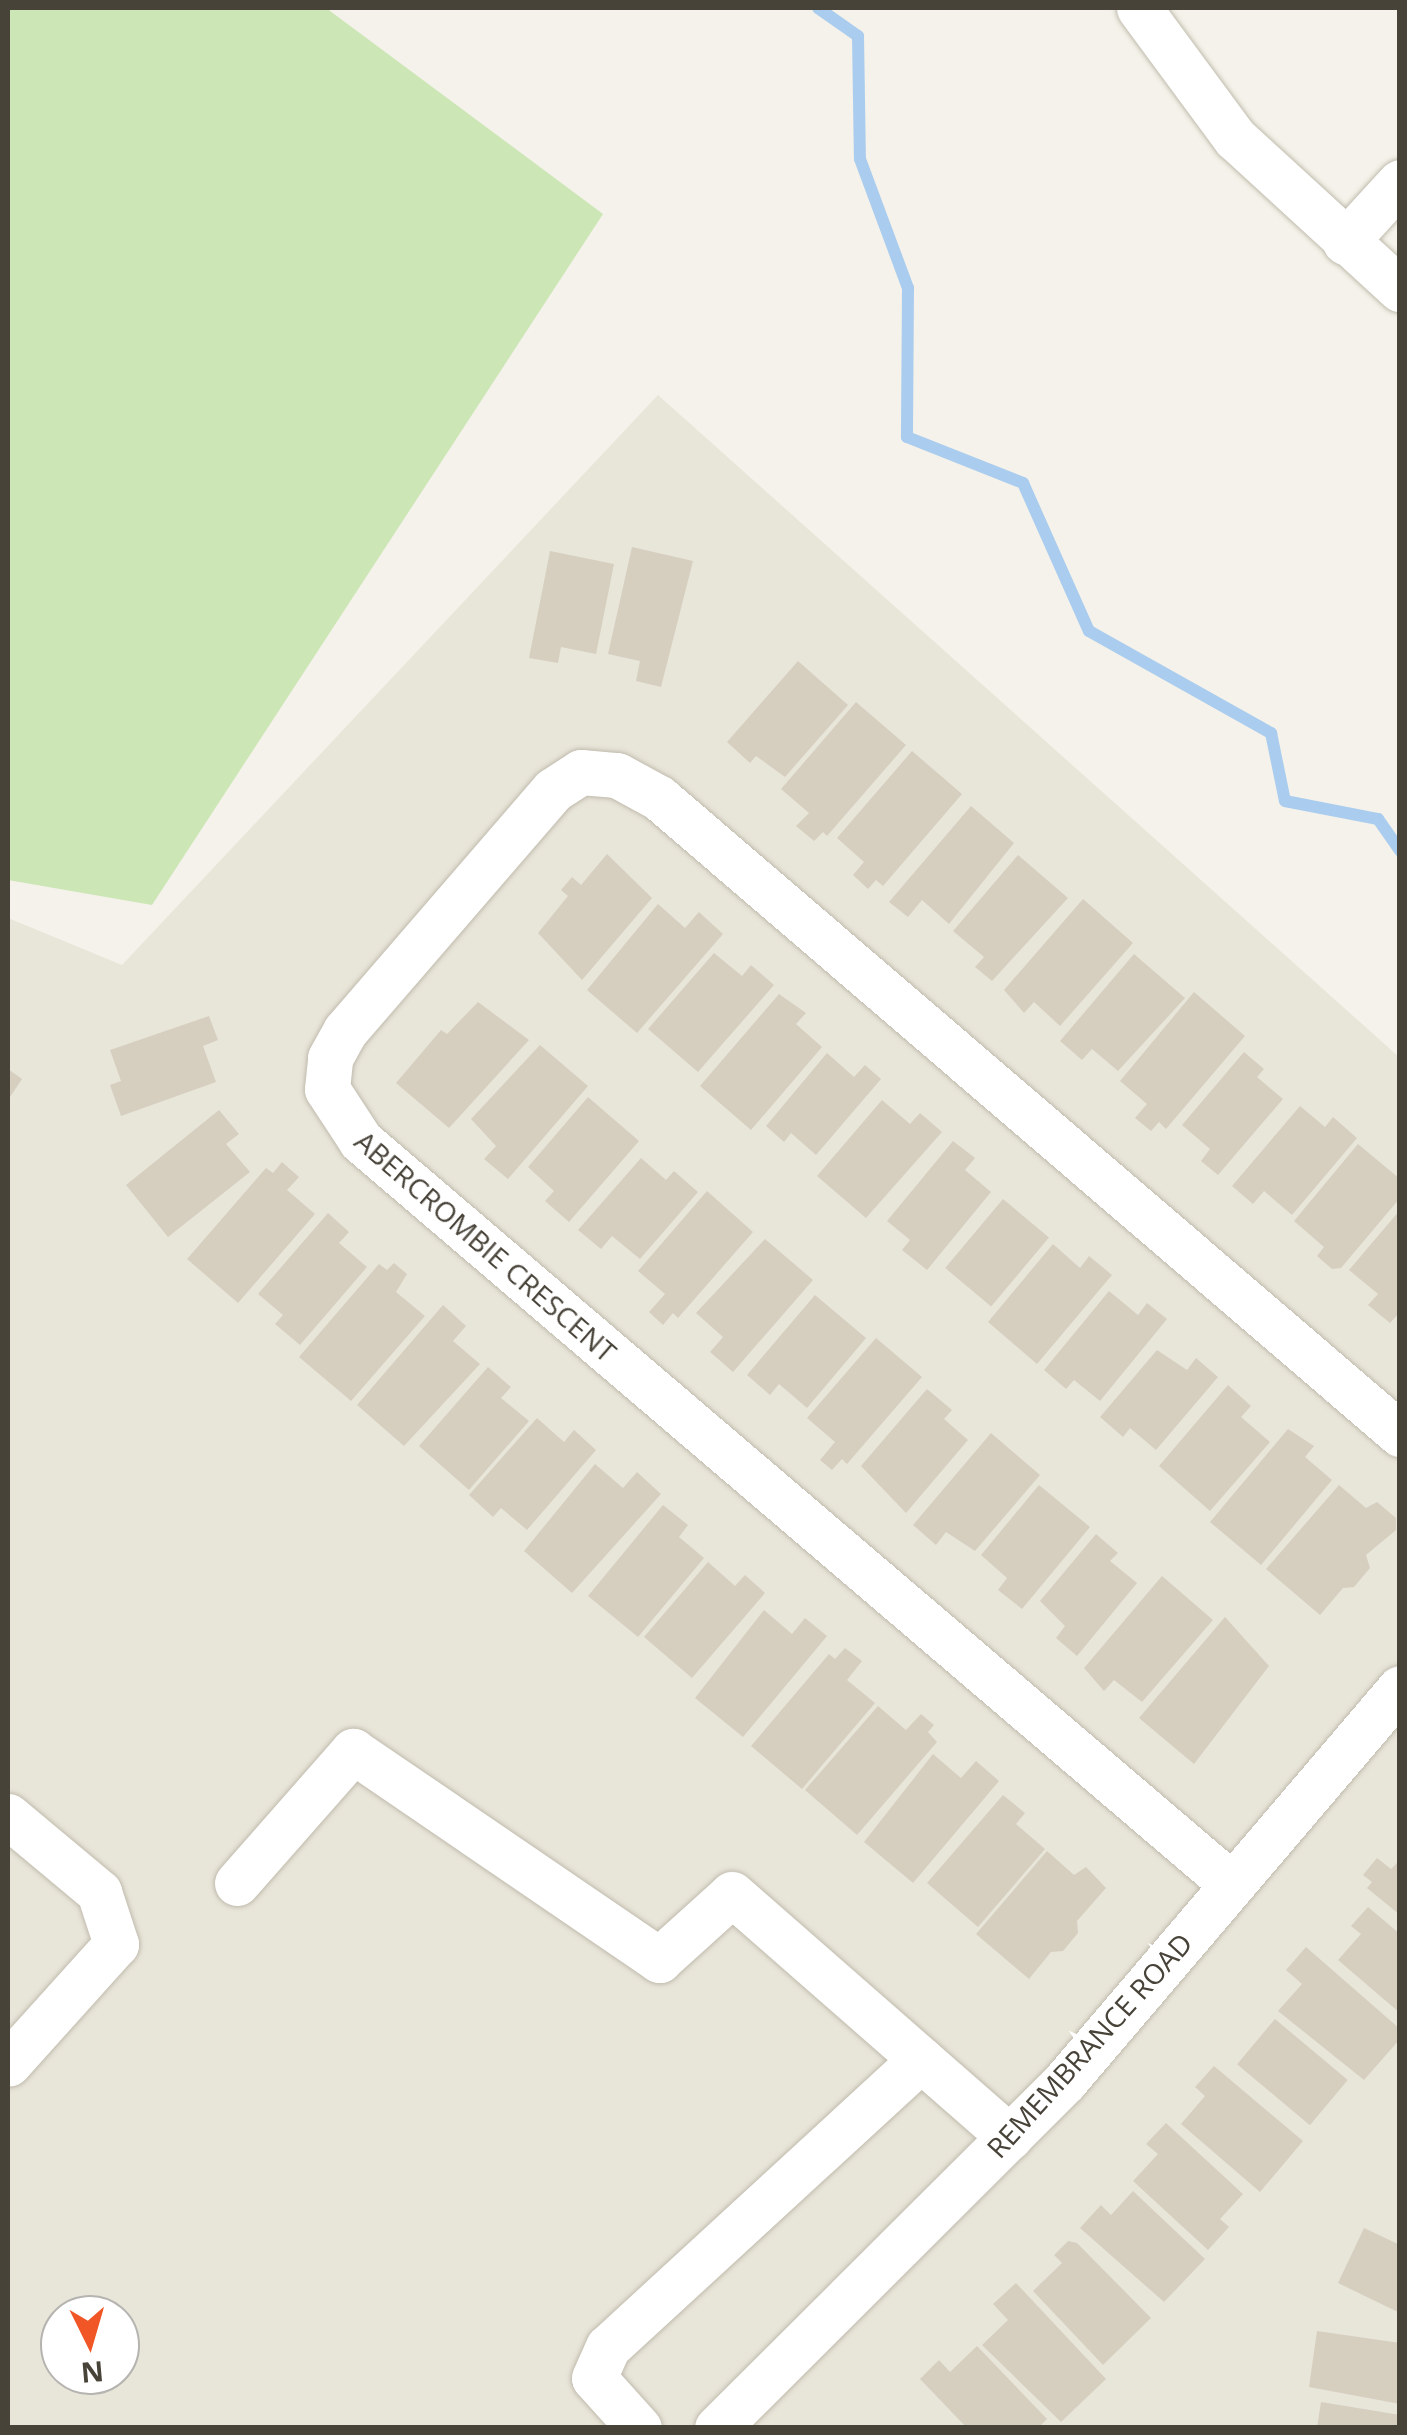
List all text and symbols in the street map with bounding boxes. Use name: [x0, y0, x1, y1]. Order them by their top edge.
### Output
street label: ABERCROMBIE CRESCENT: [349, 1124, 623, 1368]
street label: REMEMBRANCE ROAD: [979, 1926, 1199, 2164]
north arrow: [40, 2295, 140, 2395]
text: N: [79, 2353, 105, 2393]

